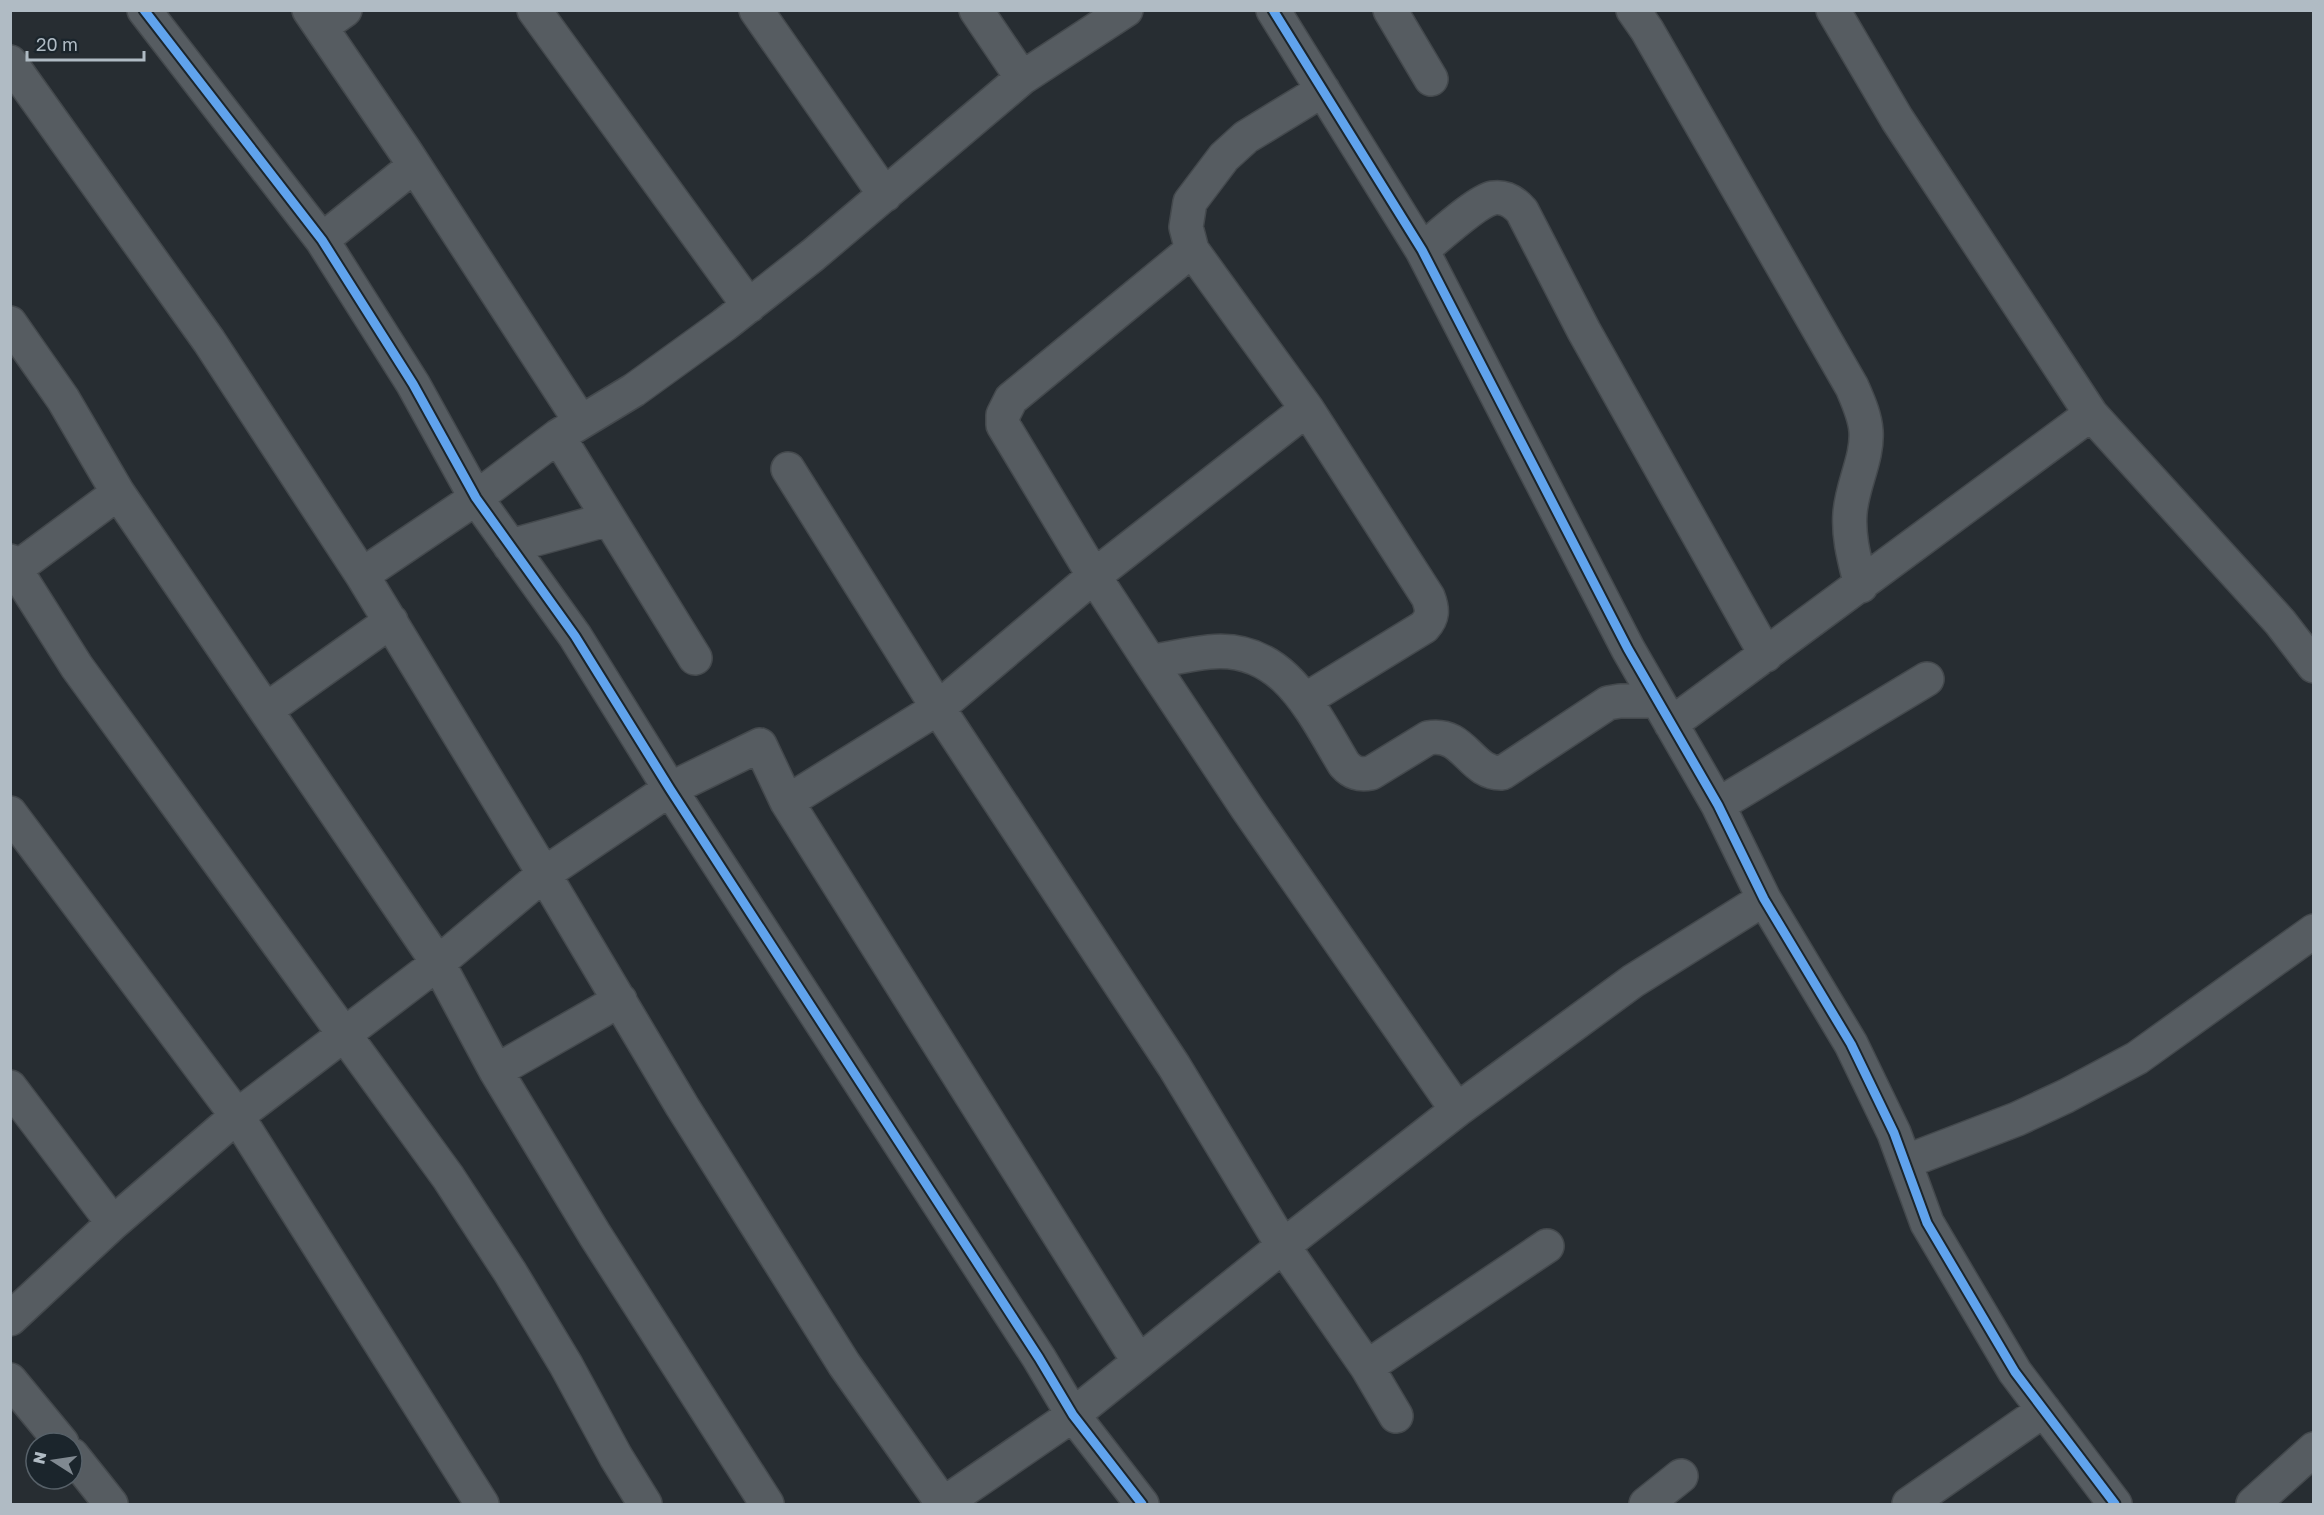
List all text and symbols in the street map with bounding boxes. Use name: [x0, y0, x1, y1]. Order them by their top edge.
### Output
scale bar: [27, 24, 144, 62]
text: 20 m: [36, 33, 78, 55]
north arrow: [24, 1431, 84, 1491]
text: N: [28, 1450, 50, 1466]

